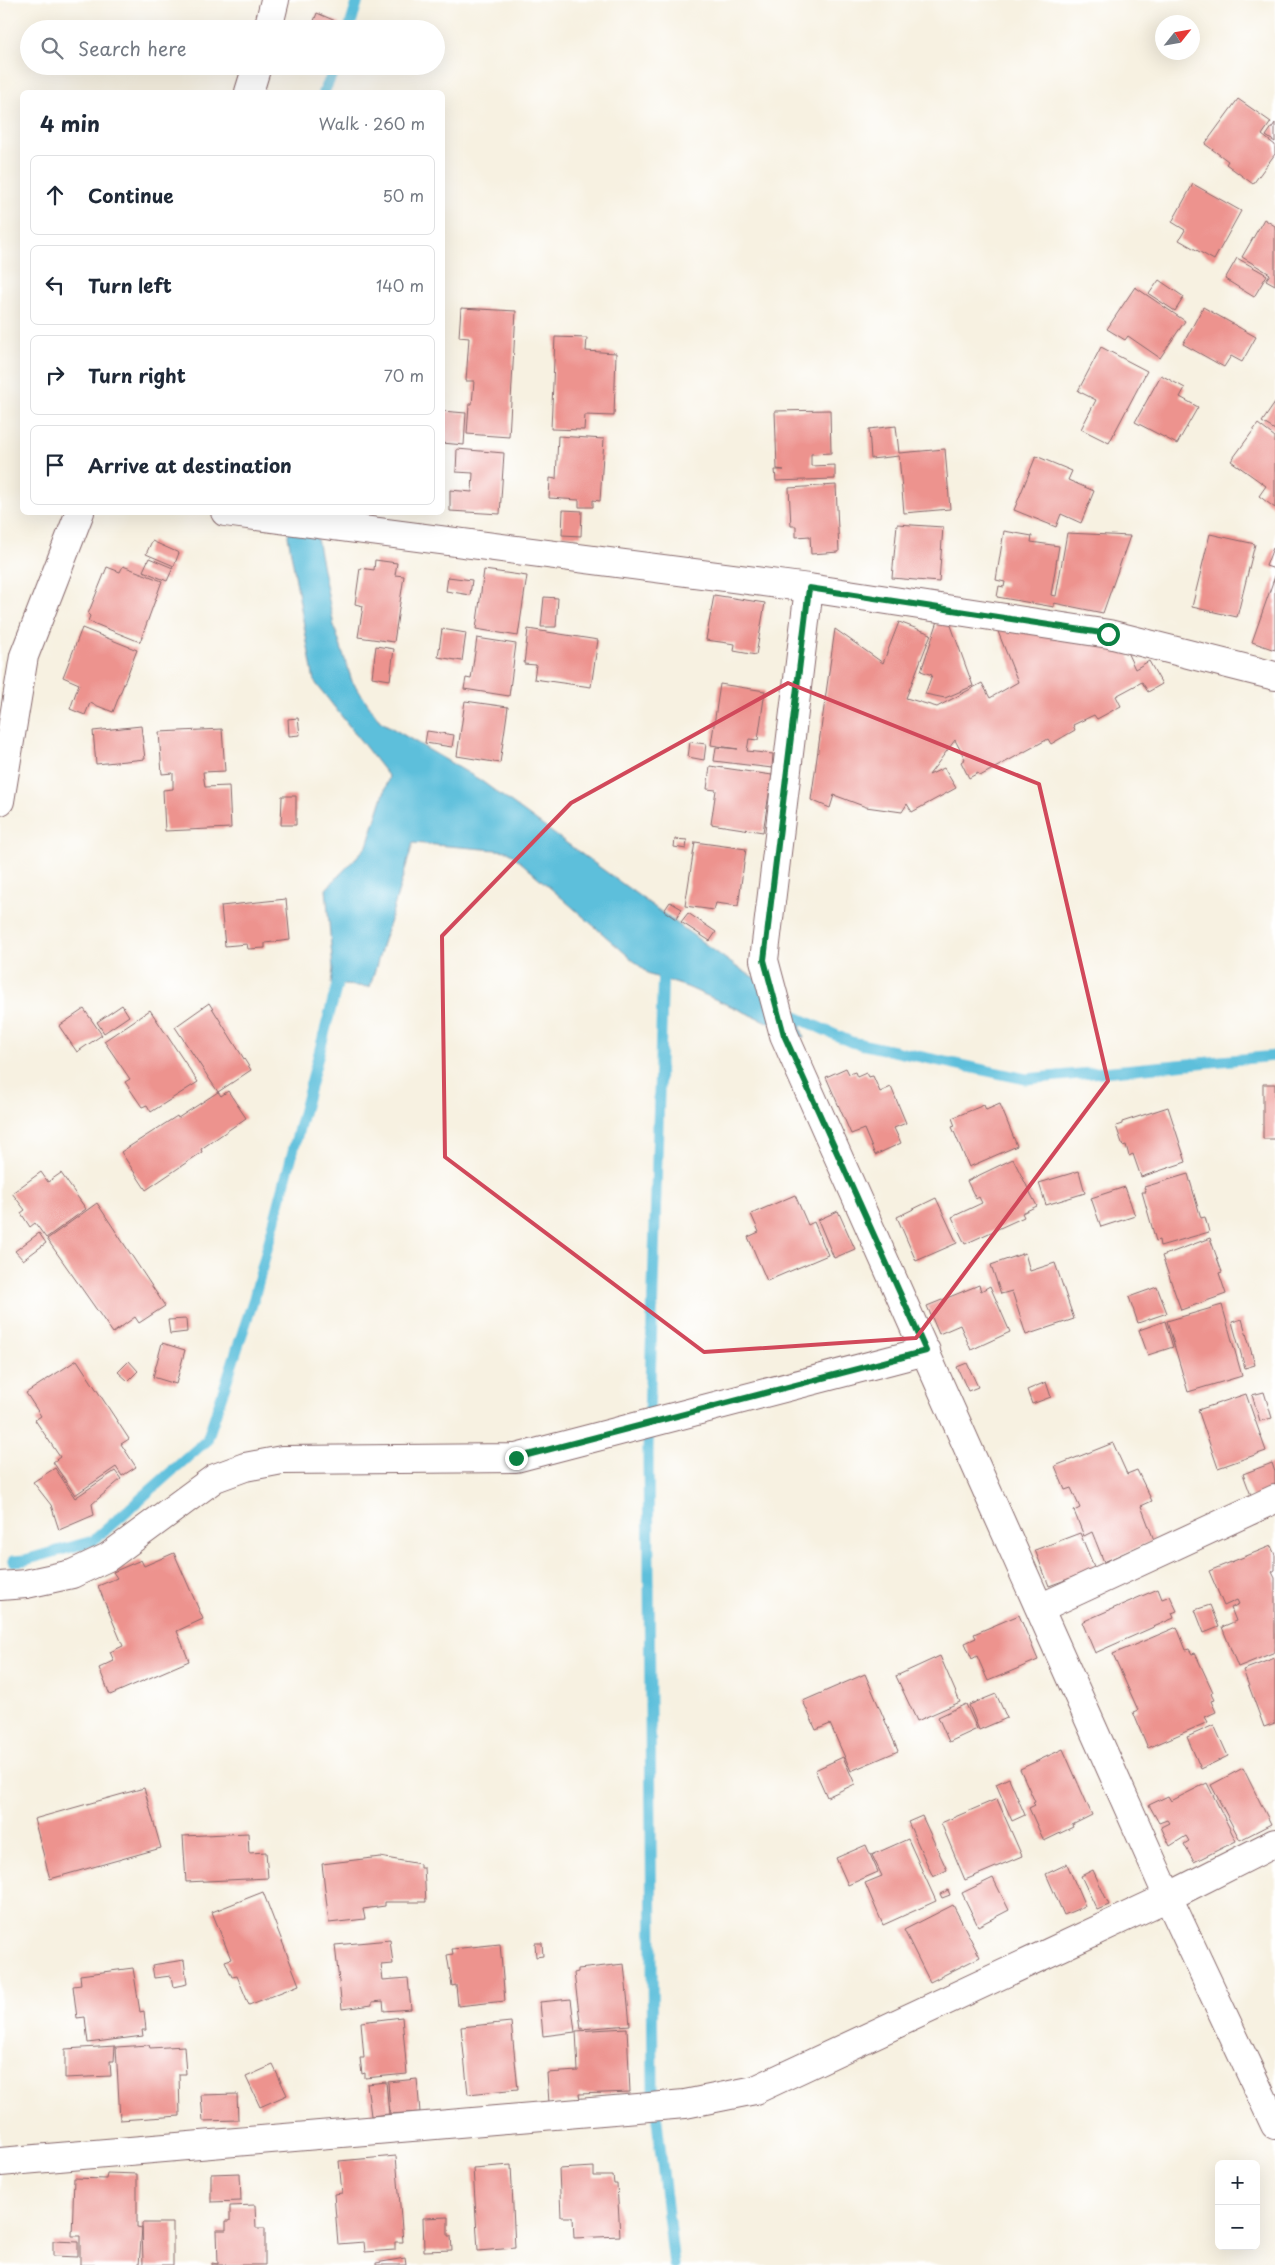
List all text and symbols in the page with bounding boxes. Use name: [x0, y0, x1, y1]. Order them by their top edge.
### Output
north arrow: [1155, 15, 1200, 60]
search box: [20, 20, 445, 75]
icon: search: [38, 34, 66, 62]
text: Search here: [78, 34, 187, 62]
text: 4 min: [40, 107, 100, 139]
text: Walk · 260 m: [319, 111, 425, 135]
icon: ahead: [41, 181, 69, 209]
text: Continue: [88, 181, 174, 209]
text: 50 m: [383, 183, 424, 207]
icon: left: [41, 271, 69, 299]
text: Turn left: [88, 271, 172, 299]
text: 140 m: [376, 273, 424, 297]
icon: right: [41, 361, 69, 389]
text: Turn right: [88, 361, 186, 389]
text: 70 m: [384, 363, 424, 387]
icon: arrive: [41, 451, 69, 479]
text: Arrive at destination: [88, 451, 292, 479]
route start: [1097, 623, 1120, 646]
route end: [505, 1447, 528, 1470]
map controls: [1215, 2160, 1260, 2250]
button: +: [1215, 2160, 1260, 2205]
button: −: [1215, 2205, 1260, 2250]

